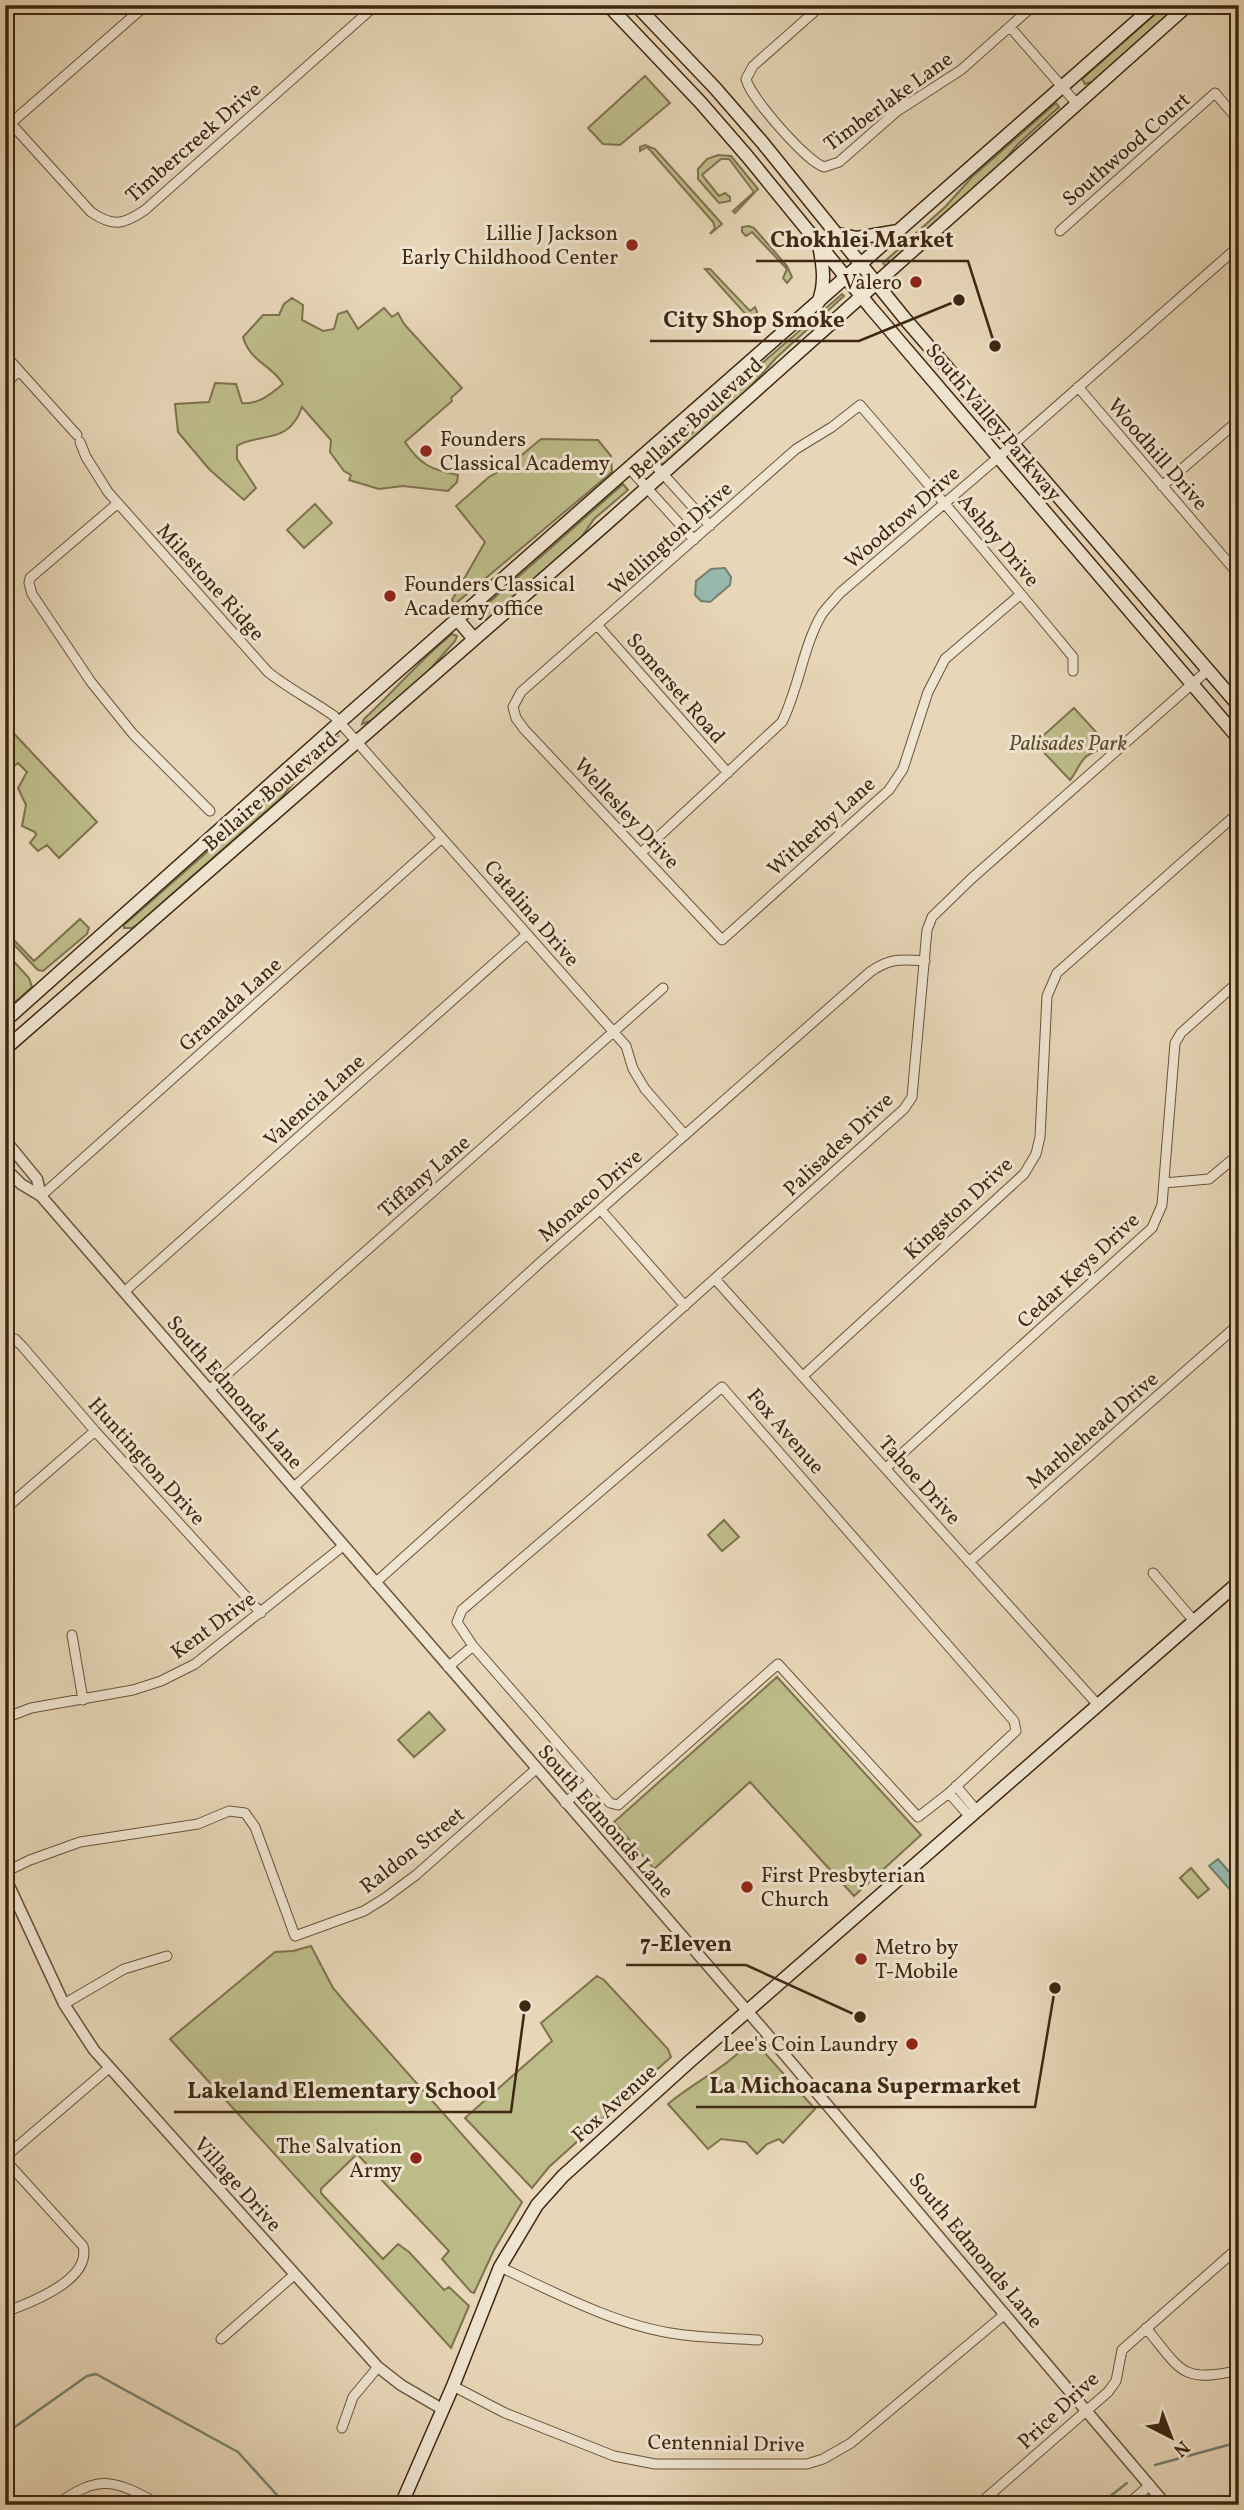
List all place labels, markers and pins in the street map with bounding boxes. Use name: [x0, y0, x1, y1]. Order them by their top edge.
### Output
callout: Chokhlei Market: [756, 217, 968, 261]
place label: Lillie J Jackson Early Childhood Center: [401, 220, 618, 273]
marker: Lillie J Jackson Early Childhood Center: [624, 237, 640, 253]
place label: Valero: [843, 269, 902, 298]
marker: Valero: [908, 274, 924, 290]
callout: City Shop Smoke: [650, 297, 859, 341]
place label: Founders Classical Academy: [440, 426, 611, 479]
marker: Founders Classical Academy: [418, 443, 434, 459]
place label: Founders Classical Academy office: [404, 571, 575, 624]
marker: Founders Classical Academy office: [382, 588, 398, 604]
place label: First Presbyterian Church: [761, 1862, 926, 1915]
marker: First Presbyterian Church: [739, 1879, 755, 1895]
callout: 7-Eleven: [626, 1921, 746, 1965]
place label: Metro by T-Mobile: [875, 1934, 959, 1987]
marker: Metro by T-Mobile: [853, 1951, 869, 1967]
place label: Lee's Coin Laundry: [723, 2031, 899, 2060]
marker: Lee's Coin Laundry: [904, 2036, 920, 2052]
callout: La Michoacana Supermarket: [696, 2063, 1035, 2107]
callout: Lakeland Elementary School: [174, 2068, 511, 2112]
place label: The Salvation Army: [277, 2133, 403, 2186]
marker: The Salvation Army: [408, 2150, 424, 2166]

